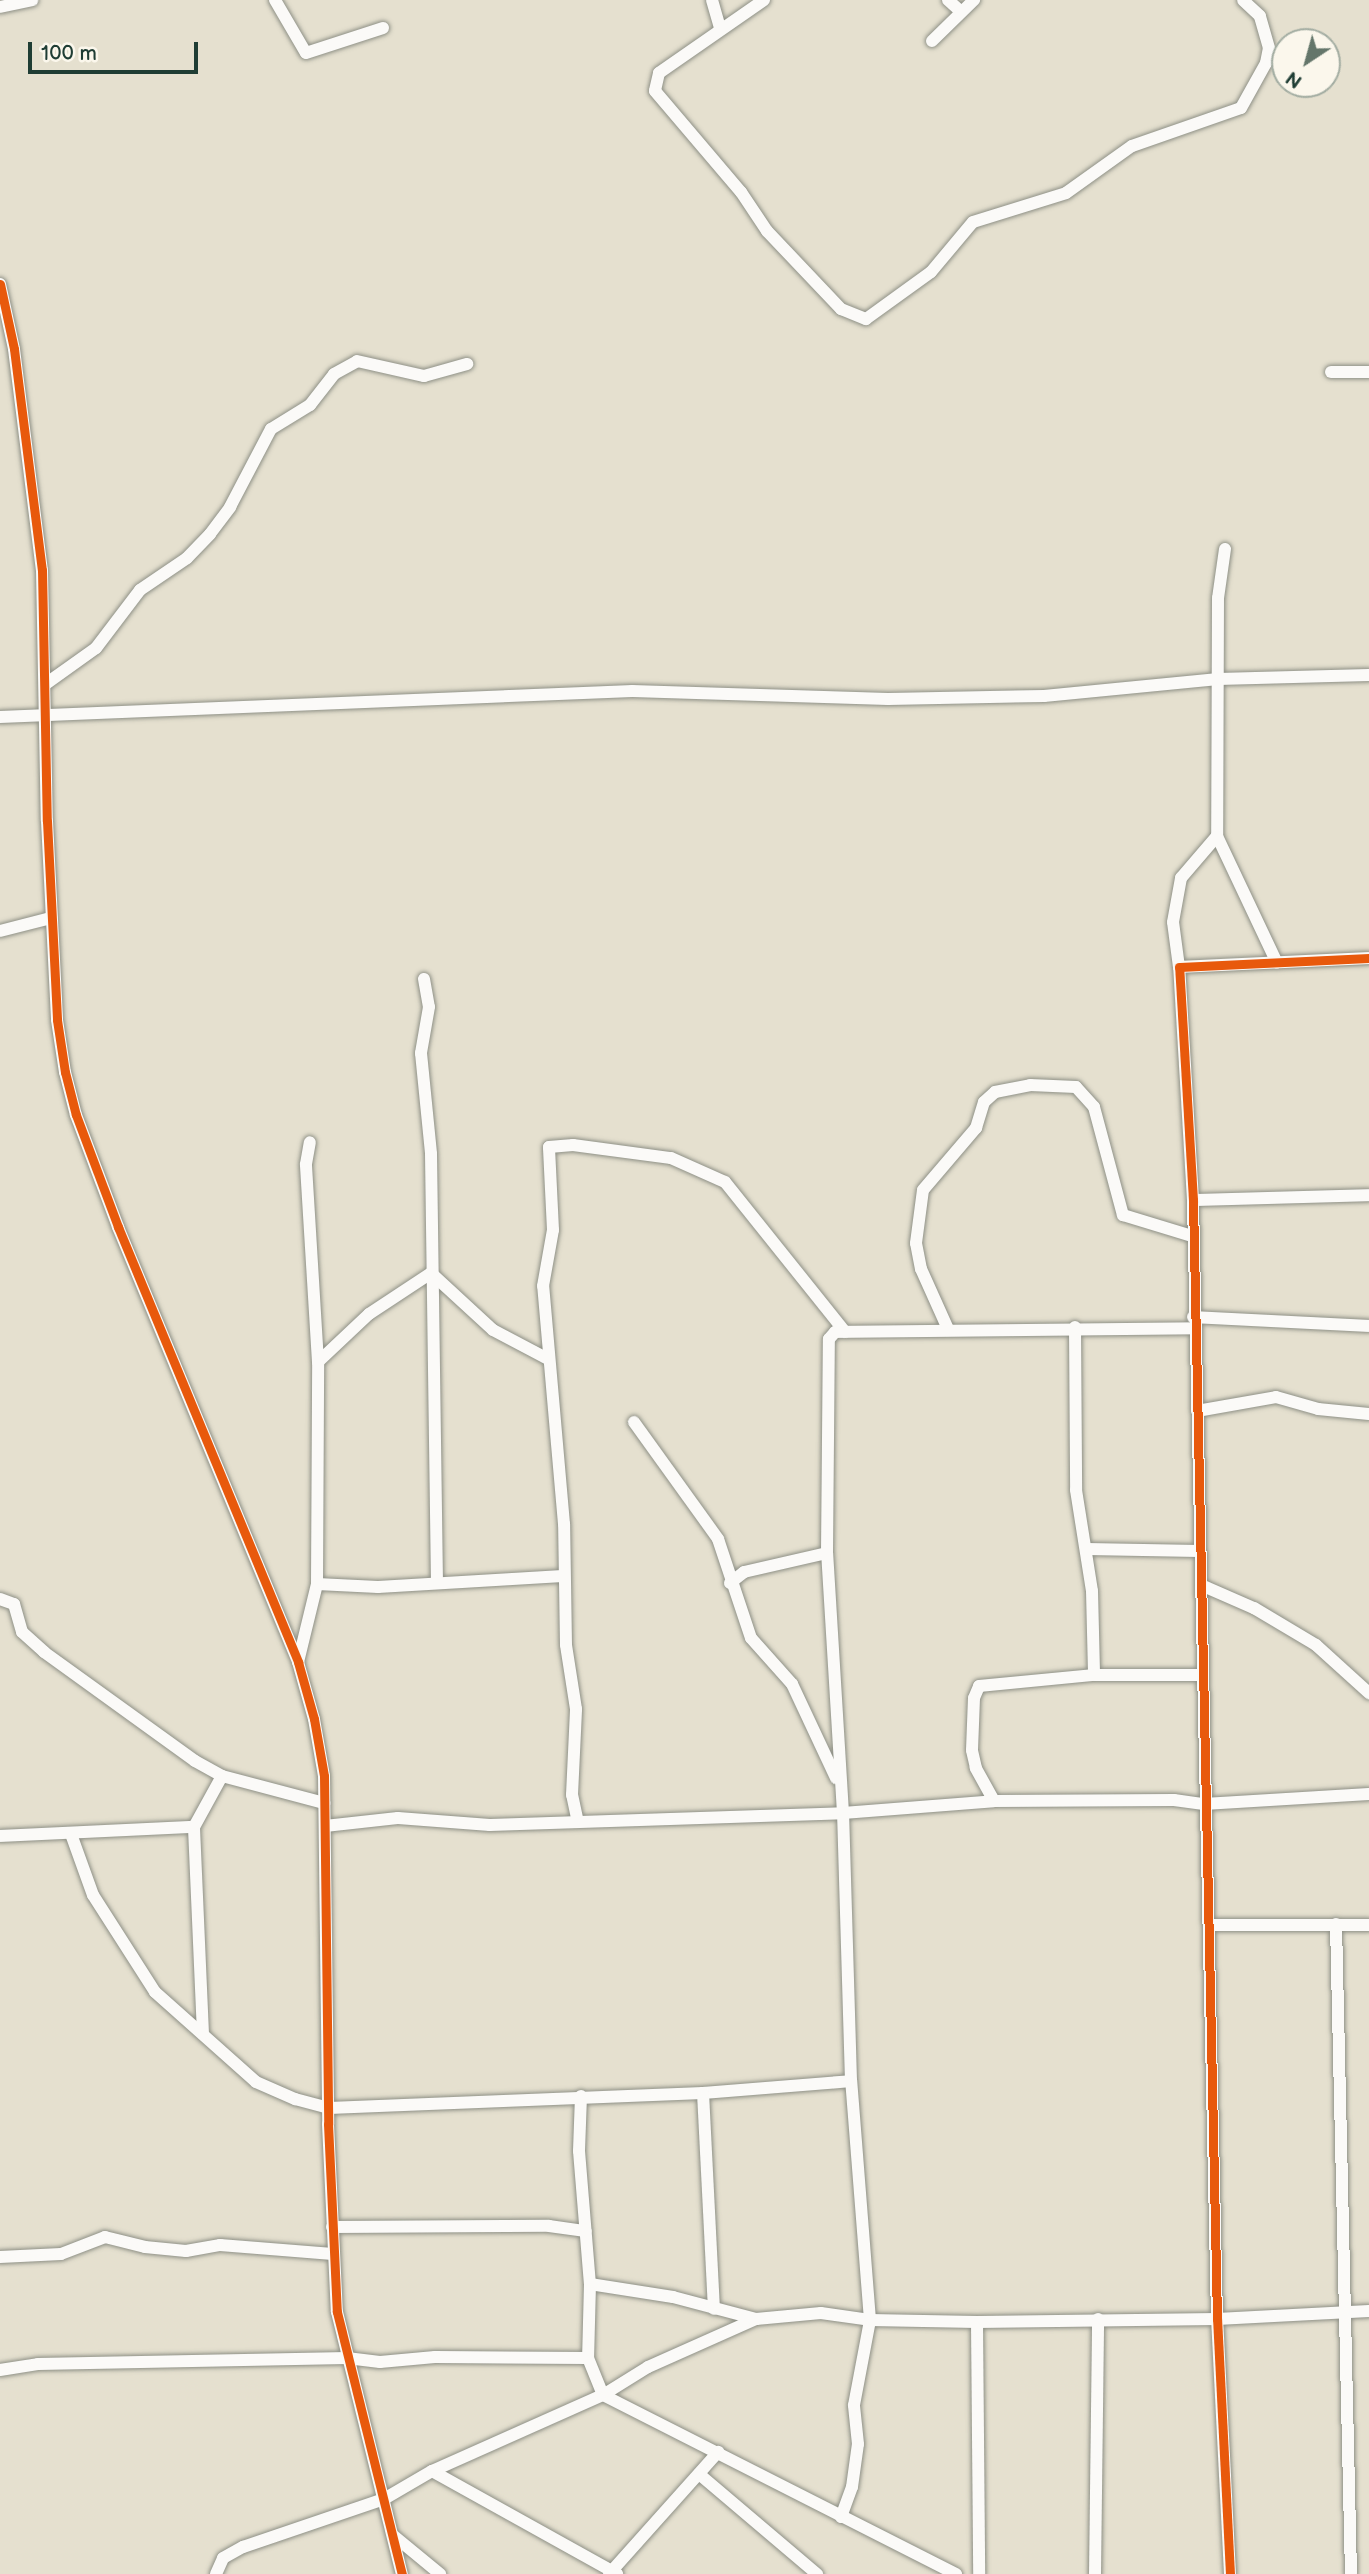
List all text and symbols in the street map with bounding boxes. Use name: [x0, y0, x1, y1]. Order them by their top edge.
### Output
scale bar: [32, 28, 201, 72]
north arrow: [1271, 28, 1341, 98]
text: 100 m: [41, 41, 97, 66]
text: N: [1282, 65, 1307, 92]

